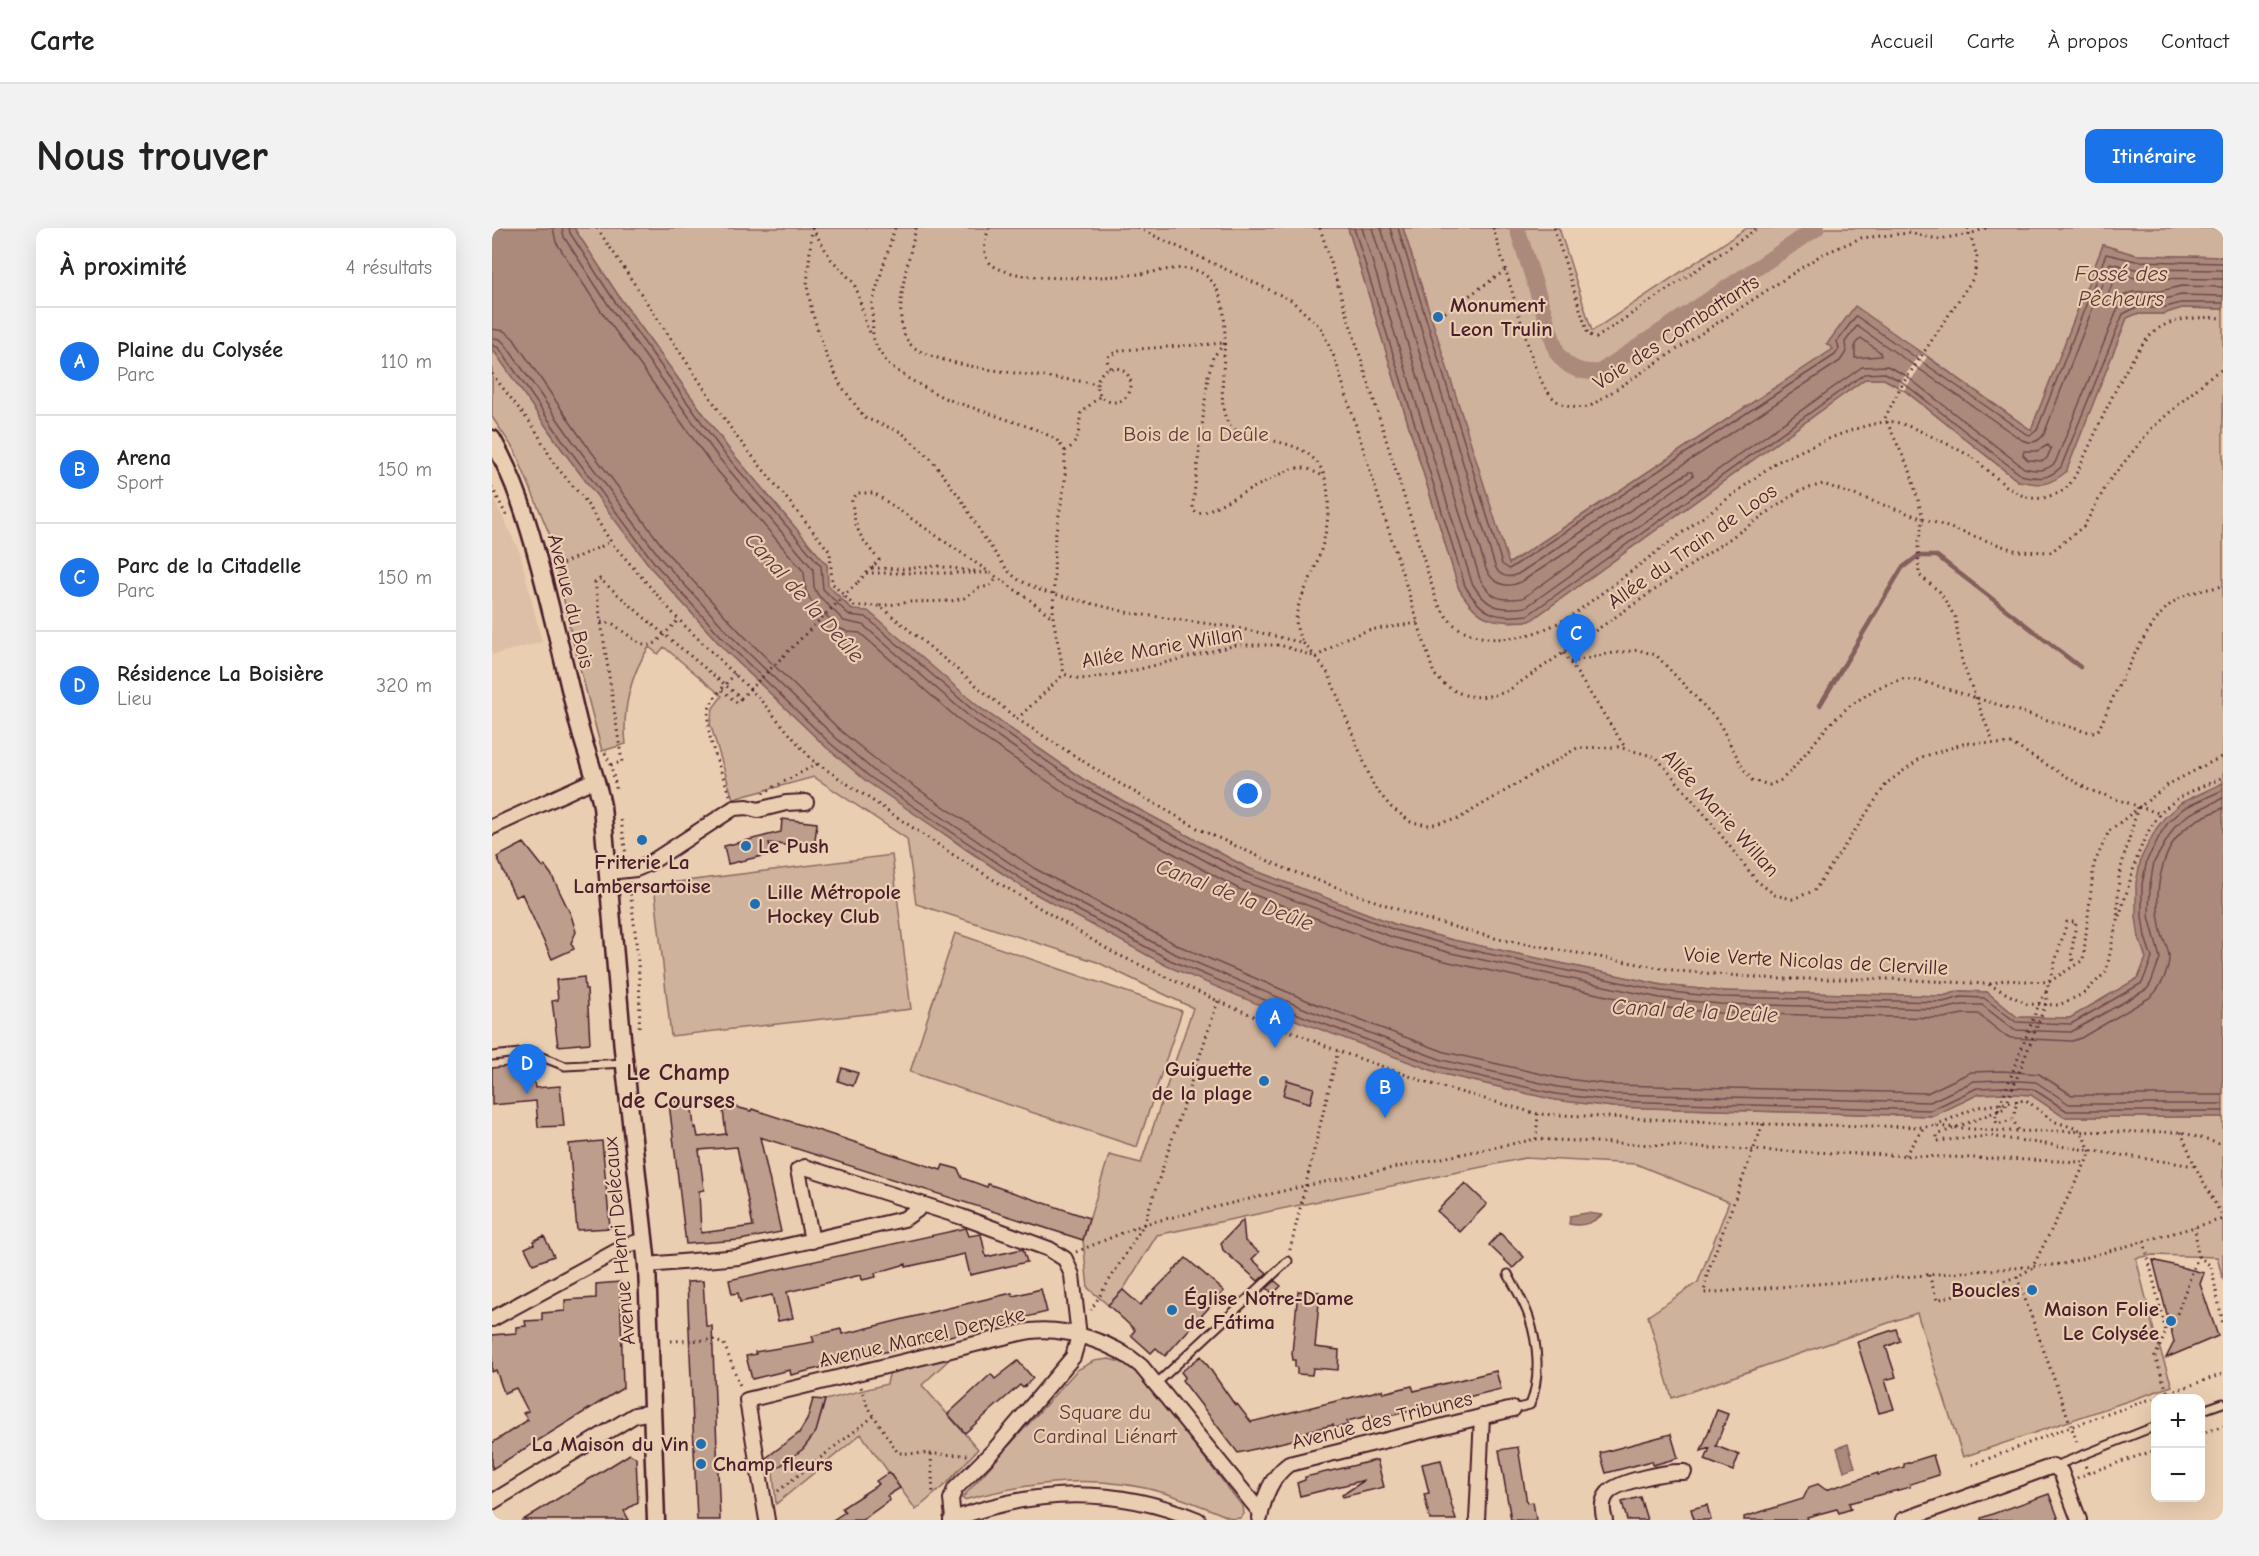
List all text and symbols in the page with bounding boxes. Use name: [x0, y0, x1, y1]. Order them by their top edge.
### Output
text: Carte: [30, 25, 95, 57]
text: Accueil: [1871, 29, 1934, 53]
text: Carte: [1967, 29, 2015, 53]
text: À propos: [2048, 29, 2128, 53]
text: Contact: [2161, 29, 2229, 53]
button: Itinéraire: [2085, 129, 2223, 183]
text: Nous trouver: [36, 132, 268, 181]
text: À proximité: [60, 252, 187, 282]
text: 4 résultats: [346, 256, 432, 279]
water label: Fossé des Pêcheurs: [2075, 261, 2168, 312]
street label: Voie des Combattants: [1589, 269, 1763, 395]
place label: Monument Leon Trulin: [1450, 293, 1553, 341]
marker: Monument Leon Trulin: [1431, 310, 1445, 324]
text: Plaine du Colysée: [117, 337, 283, 363]
text: A: [74, 350, 85, 373]
text: 110 m: [381, 350, 432, 373]
text: Parc: [117, 363, 155, 386]
park label: Bois de la Deûle: [1123, 422, 1269, 446]
text: Arena: [117, 445, 171, 471]
text: B: [73, 458, 86, 481]
text: 150 m: [378, 458, 432, 481]
text: Sport: [117, 471, 163, 494]
street label: Allée du Train de Loos: [1603, 479, 1781, 613]
water label: Canal de la Deûle: [739, 527, 870, 668]
street label: Avenue du Bois: [543, 531, 599, 671]
text: Parc de la Citadelle: [117, 553, 301, 579]
text: C: [73, 566, 86, 589]
text: 150 m: [378, 566, 432, 589]
text: Parc: [117, 579, 155, 602]
pin: C: [1556, 614, 1596, 664]
street label: Allée Marie Willan: [1080, 621, 1244, 673]
text: Résidence La Boisière: [117, 661, 324, 687]
text: D: [73, 674, 86, 697]
text: 320 m: [376, 674, 432, 697]
text: Lieu: [117, 687, 152, 710]
street label: Allée Marie Willan: [1657, 744, 1785, 882]
your location: [1233, 779, 1262, 808]
marker: Friterie La Lambersartoise: [635, 833, 649, 847]
place label: Le Push: [758, 834, 829, 858]
marker: Le Push: [739, 839, 753, 853]
place label: Friterie La Lambersartoise: [573, 850, 711, 898]
water label: Canal de la Deûle: [1152, 853, 1317, 937]
place label: Lille Métropole Hockey Club: [767, 880, 901, 928]
marker: Lille Métropole Hockey Club: [748, 897, 762, 911]
street label: Voie Verte Nicolas de Clerville: [1683, 942, 1949, 980]
water label: Canal de la Deûle: [1611, 994, 1779, 1028]
pin: A: [1256, 998, 1294, 1048]
pin: D: [507, 1044, 546, 1094]
place label: Guiguette de la plage: [1152, 1057, 1252, 1105]
district label: Le Champ de Courses: [621, 1058, 735, 1114]
pin: B: [1366, 1068, 1404, 1118]
marker: Guiguette de la plage: [1257, 1074, 1271, 1088]
street label: Avenue Henri Delécaux: [598, 1136, 640, 1346]
place label: Boucles: [1951, 1278, 2020, 1302]
marker: Boucles: [2025, 1283, 2039, 1297]
place label: Église Notre-Dame de Fátima: [1184, 1286, 1354, 1334]
place label: Maison Folie Le Colysée: [2044, 1297, 2159, 1345]
street label: Avenue Marcel Derycke: [817, 1302, 1027, 1372]
marker: Église Notre-Dame de Fátima: [1165, 1303, 1179, 1317]
marker: Maison Folie Le Colysée: [2164, 1314, 2178, 1328]
street label: Avenue des Tribunes: [1289, 1386, 1475, 1454]
map controls: [2151, 1394, 2205, 1502]
button: +: [2151, 1394, 2205, 1448]
park label: Square du Cardinal Liénart: [1033, 1400, 1178, 1448]
place label: La Maison du Vin: [532, 1432, 689, 1456]
marker: La Maison du Vin: [694, 1437, 708, 1451]
button: −: [2151, 1448, 2205, 1502]
place label: Champ fleurs: [713, 1452, 833, 1476]
marker: Champ fleurs: [694, 1457, 708, 1471]

